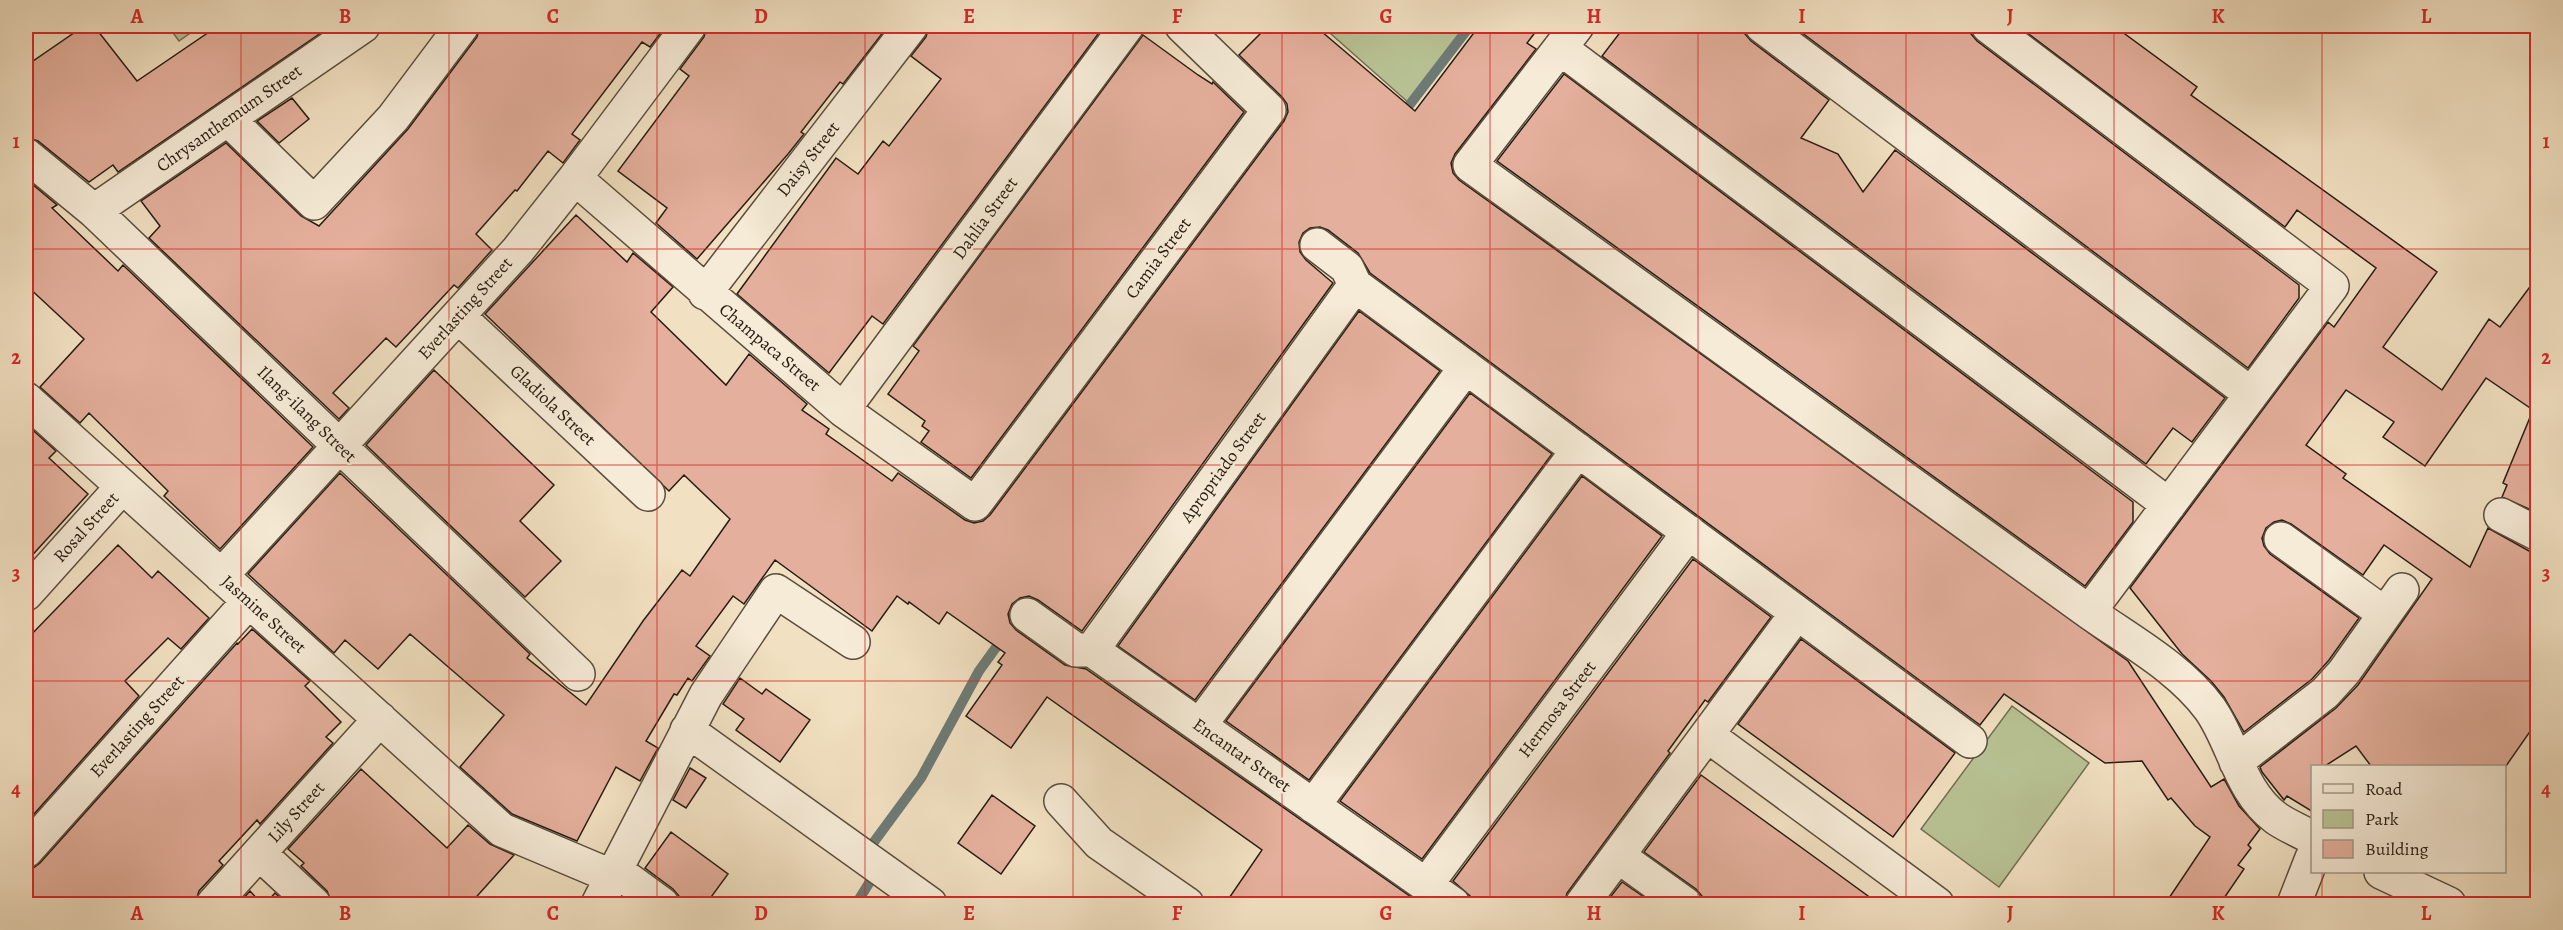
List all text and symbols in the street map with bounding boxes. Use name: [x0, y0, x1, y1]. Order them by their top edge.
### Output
text: A: [130, 3, 144, 30]
text: B: [339, 3, 351, 30]
text: C: [547, 3, 559, 30]
text: D: [754, 3, 768, 30]
text: E: [963, 3, 975, 30]
text: F: [1172, 3, 1183, 30]
text: G: [1379, 3, 1393, 30]
text: H: [1587, 3, 1602, 30]
text: I: [1798, 3, 1806, 30]
text: J: [2007, 3, 2014, 30]
text: K: [2211, 3, 2225, 30]
text: L: [2421, 3, 2432, 30]
street label: Chrysanthemum Street: [151, 59, 307, 177]
street label: Daisy Street: [771, 116, 845, 202]
text: 1: [12, 128, 20, 155]
text: 1: [2542, 128, 2550, 155]
street label: Dahlia Street: [947, 172, 1023, 264]
street label: Camia Street: [1120, 212, 1196, 304]
street label: Everlasting Street: [412, 251, 518, 365]
street label: Champaca Street: [714, 297, 826, 397]
text: 2: [11, 344, 21, 371]
text: 2: [2541, 344, 2551, 371]
street label: Gladiola Street: [505, 359, 601, 451]
street label: Ilang-ilang Street: [252, 360, 362, 468]
street label: Apropriado Street: [1174, 407, 1271, 528]
street label: Rosal Street: [48, 487, 124, 567]
text: 3: [12, 560, 20, 587]
text: 3: [2542, 560, 2550, 587]
street label: Jasmine Street: [216, 569, 312, 659]
street label: Hermosa Street: [1513, 656, 1601, 762]
street label: Everlasting Street: [84, 669, 190, 783]
street label: Encantar Street: [1188, 712, 1296, 798]
legend: [2311, 765, 2506, 873]
text: 4: [11, 776, 21, 803]
street label: Lily Street: [262, 776, 330, 848]
text: 4: [2541, 776, 2551, 803]
text: Road: [2365, 777, 2403, 801]
text: Park: [2365, 807, 2399, 831]
text: Building: [2365, 837, 2429, 861]
text: A: [130, 900, 144, 927]
text: B: [339, 900, 351, 927]
text: C: [547, 900, 559, 927]
text: D: [754, 900, 768, 927]
text: E: [963, 900, 975, 927]
text: F: [1172, 900, 1183, 927]
text: G: [1379, 900, 1393, 927]
text: H: [1587, 900, 1602, 927]
text: I: [1798, 900, 1806, 927]
text: J: [2007, 900, 2014, 927]
text: K: [2211, 900, 2225, 927]
text: L: [2421, 900, 2432, 927]

